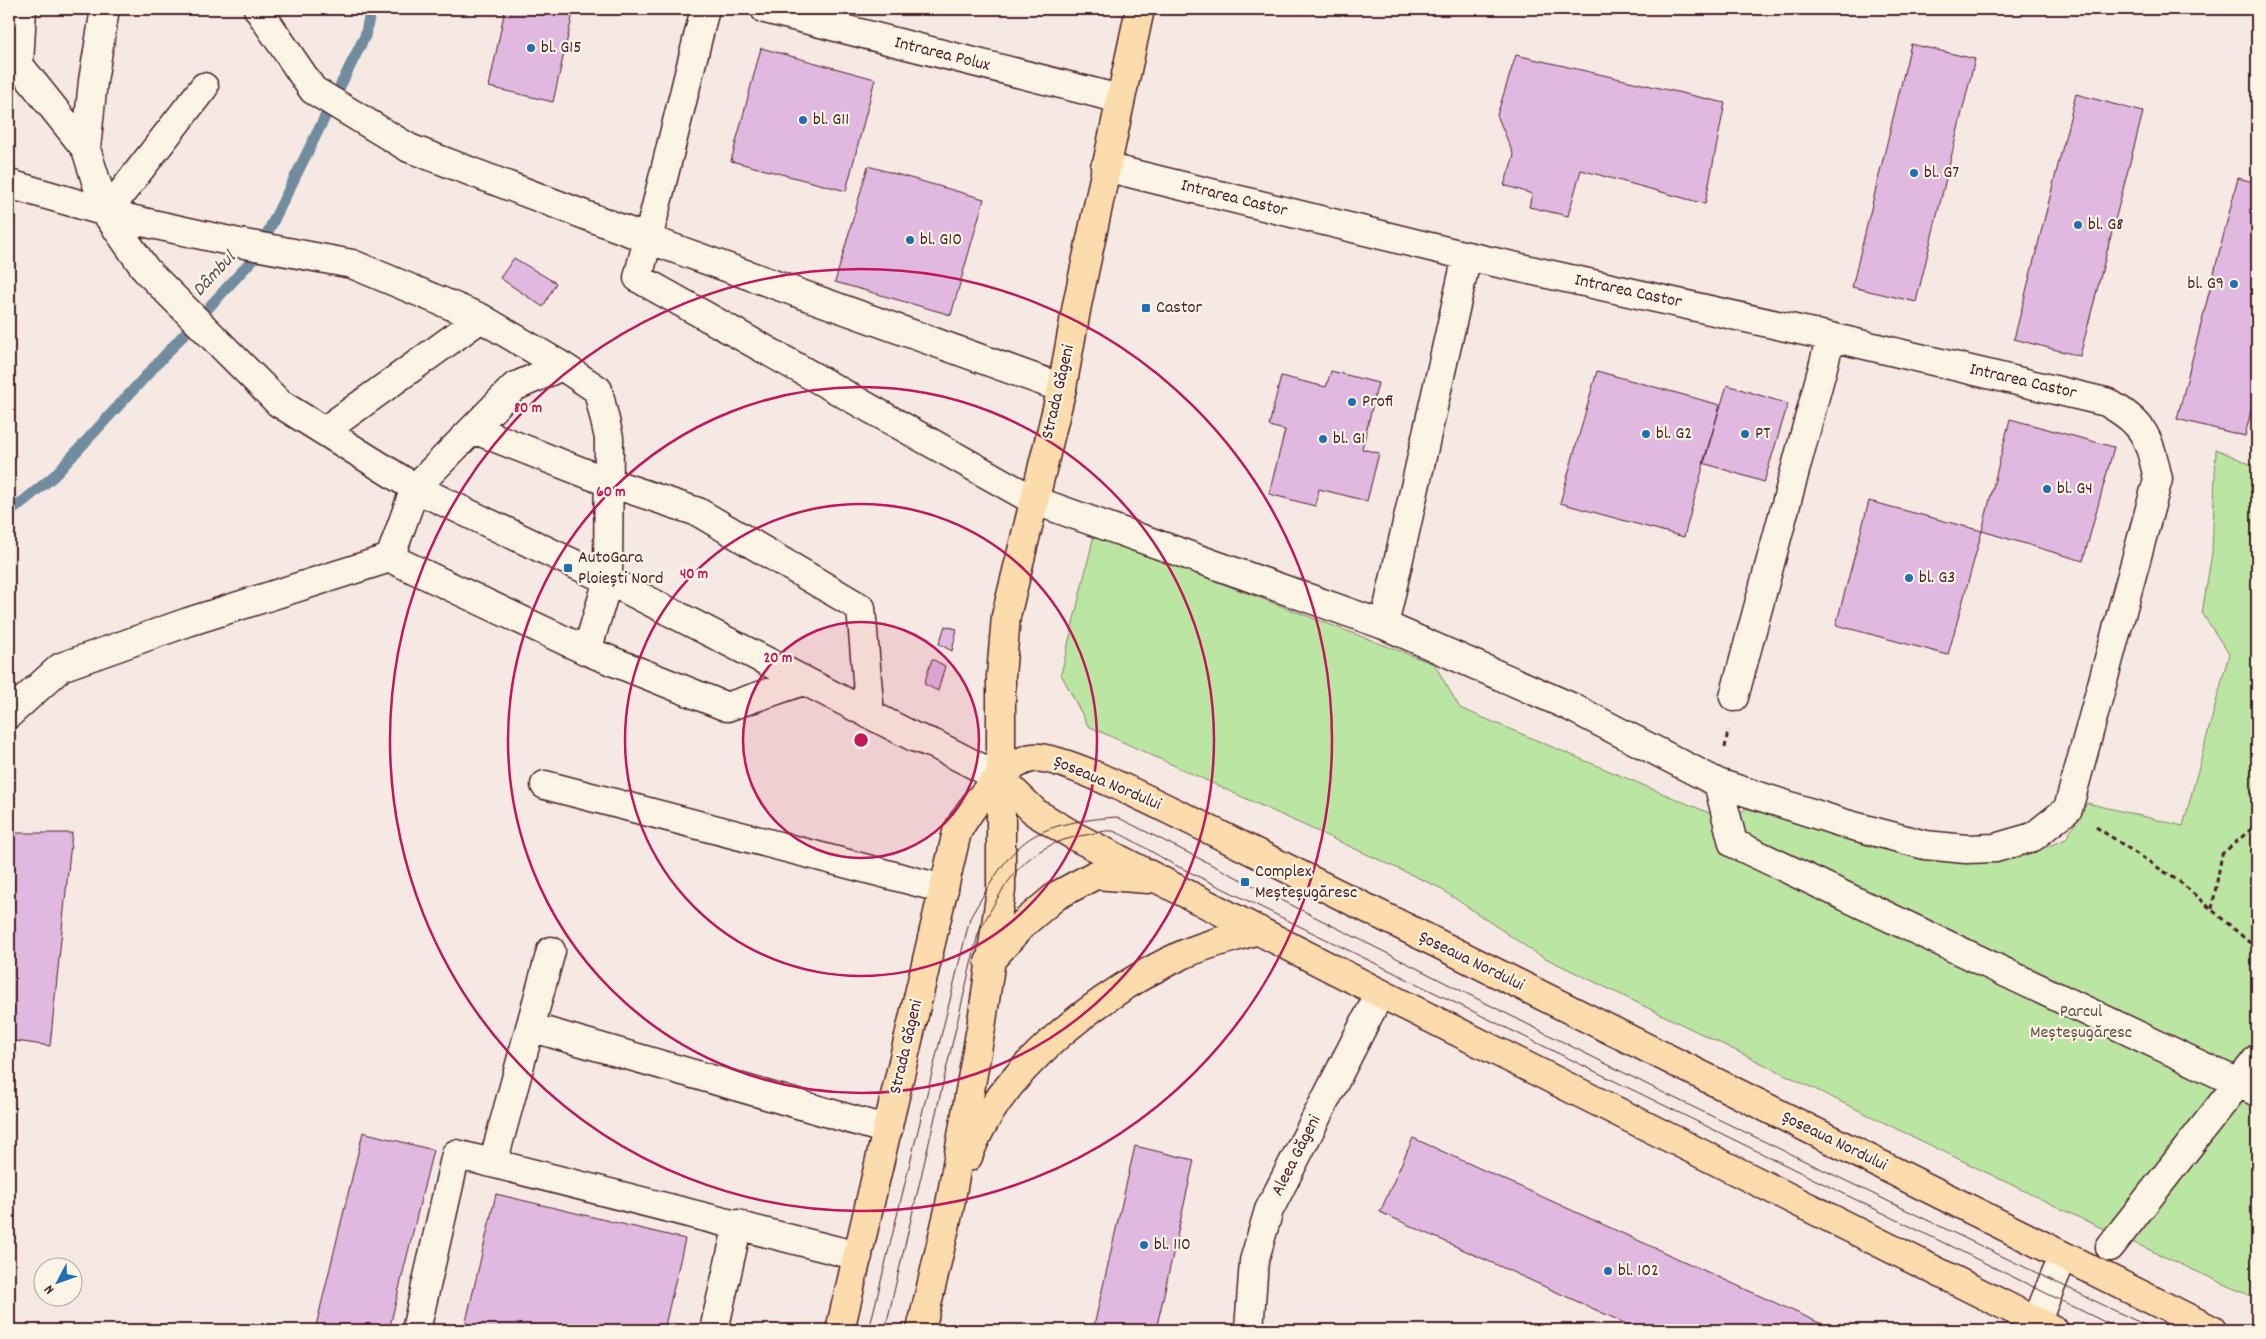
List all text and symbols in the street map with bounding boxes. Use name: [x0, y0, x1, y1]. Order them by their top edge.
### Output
street label: Intrarea Polux: [892, 31, 993, 79]
place label: bl. G15: [541, 36, 582, 61]
marker: bl. G15: [525, 42, 537, 54]
place label: bl. G11: [813, 108, 849, 133]
marker: bl. G11: [797, 114, 809, 126]
place label: bl. G7: [1924, 161, 1959, 186]
marker: bl. G7: [1908, 167, 1920, 179]
street label: Intrarea Castor: [1178, 174, 1290, 224]
place label: bl. G8: [2088, 213, 2124, 238]
marker: bl. G8: [2072, 219, 2084, 231]
place label: bl. G10: [920, 228, 962, 253]
marker: bl. G10: [904, 234, 916, 246]
water label: Dâmbul: [187, 245, 244, 304]
street label: Intrarea Castor: [1572, 268, 1684, 316]
place label: bl. G9: [2187, 272, 2224, 297]
marker: bl. G9: [2228, 278, 2240, 290]
place label: Castor: [1156, 296, 1203, 321]
marker: Castor: [1140, 302, 1152, 314]
street label: Strada Găgeni: [1036, 342, 1082, 442]
street label: Intrarea Castor: [1967, 358, 2079, 407]
place label: Profi: [1362, 390, 1393, 415]
marker: Profi: [1346, 396, 1358, 408]
text: 80 m: [514, 398, 542, 420]
place label: bl. G2: [1656, 422, 1692, 447]
place label: PT: [1755, 422, 1770, 447]
place label: bl. G1: [1333, 427, 1365, 452]
marker: bl. G2: [1640, 428, 1652, 440]
marker: PT: [1739, 428, 1751, 440]
marker: bl. G1: [1317, 433, 1329, 445]
place label: bl. G4: [2057, 477, 2093, 502]
text: 60 m: [596, 482, 626, 504]
marker: bl. G4: [2041, 483, 2053, 495]
place label: AutoGara Ploiești Nord: [578, 546, 663, 592]
marker: AutoGara Ploiești Nord: [562, 562, 574, 574]
text: 40 m: [680, 564, 708, 586]
place label: bl. G3: [1919, 566, 1955, 591]
marker: bl. G3: [1903, 572, 1915, 584]
text: 20 m: [764, 648, 792, 670]
centre of rings: [852, 731, 870, 749]
street label: Șoseaua Nordului: [1049, 750, 1165, 818]
place label: Complex Meșteșugăresc: [1255, 860, 1357, 906]
marker: Complex Meșteșugăresc: [1239, 876, 1251, 888]
street label: Șoseaua Nordului: [1414, 926, 1528, 998]
street label: Strada Găgeni: [884, 997, 930, 1097]
park label: Parcul Meșteșugăresc: [2030, 1000, 2132, 1046]
street label: Șoseaua Nordului: [1777, 1106, 1891, 1178]
street label: Aleea Găgeni: [1266, 1111, 1328, 1201]
place label: bl. 110: [1154, 1233, 1191, 1258]
marker: bl. 110: [1138, 1239, 1150, 1251]
north arrow: [32, 1256, 82, 1306]
place label: bl. 102: [1618, 1259, 1659, 1284]
marker: bl. 102: [1602, 1265, 1614, 1277]
text: N: [40, 1280, 60, 1298]

